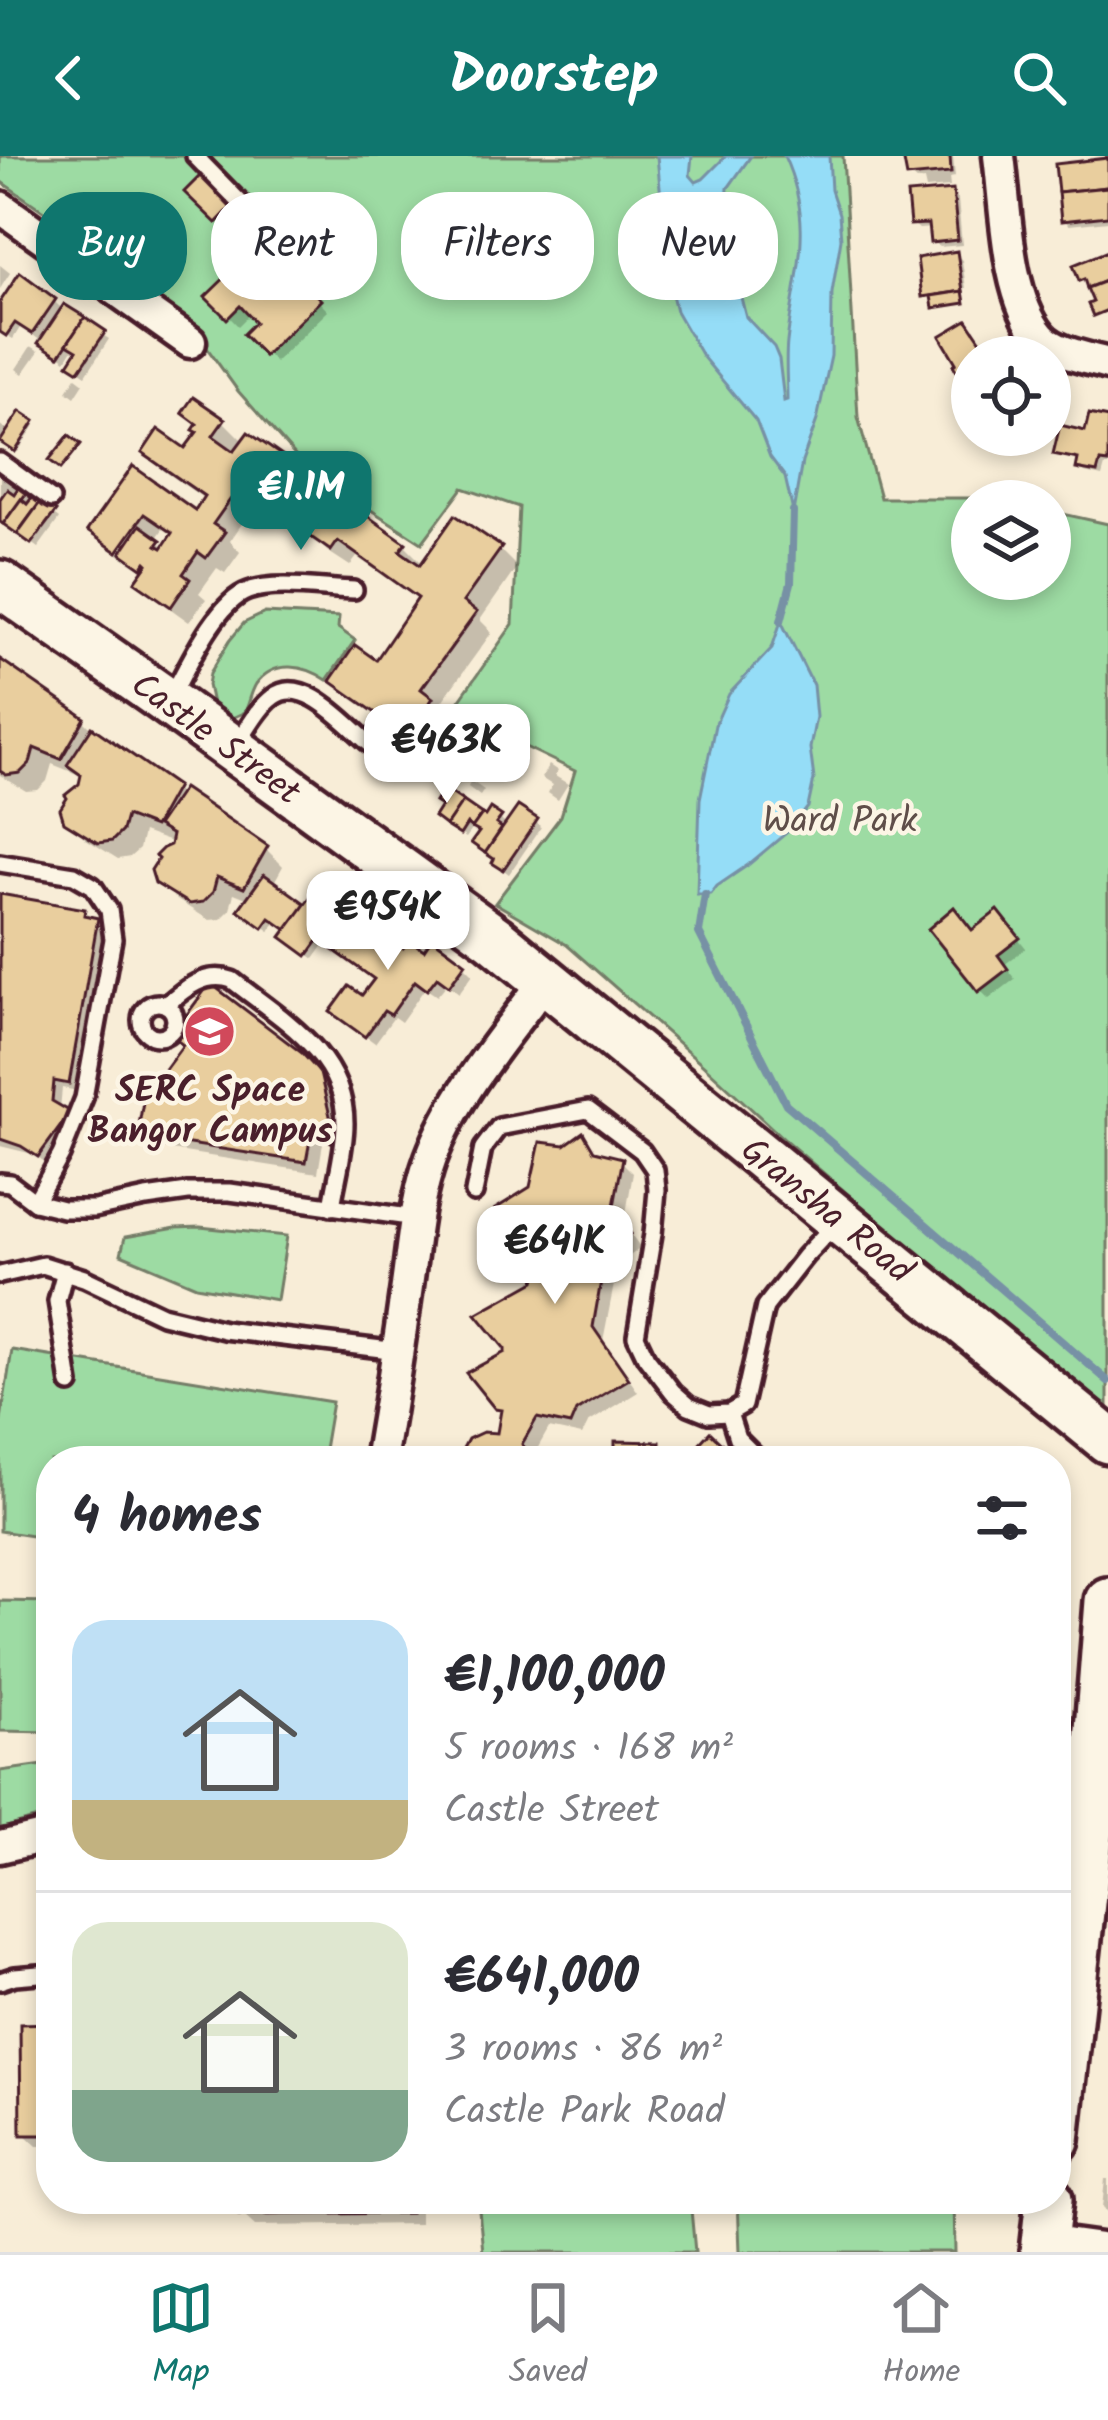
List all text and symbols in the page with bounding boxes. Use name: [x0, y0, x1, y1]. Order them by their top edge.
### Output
text: Doorstep: [449, 35, 659, 121]
icon: back: [36, 45, 102, 111]
icon: search: [1006, 45, 1072, 111]
chip: Buy: [36, 192, 187, 300]
chip: Rent: [211, 192, 377, 300]
chip: Filters: [401, 192, 594, 300]
chip: New: [618, 192, 778, 300]
map controls: [951, 336, 1071, 600]
button: locate: [951, 336, 1071, 456]
pin: €1.1M: [217, 451, 385, 553]
text: €1.1M: [257, 459, 345, 521]
button: layers: [951, 480, 1071, 600]
street label: Castle Street: [118, 658, 313, 822]
pin: €463K: [363, 704, 531, 806]
text: €463K: [391, 712, 503, 774]
park label: Ward Park: [763, 794, 918, 851]
pin: €954K: [304, 871, 472, 973]
text: €954K: [334, 879, 442, 941]
school or university icon: SERC Space Bangor Campus: [182, 1004, 238, 1060]
place label: SERC Space Bangor Campus: [87, 1063, 333, 1161]
street label: Gransha Road: [727, 1124, 925, 1300]
pin: €641K: [471, 1205, 639, 1307]
text: €641K: [504, 1213, 606, 1275]
text: 4 homes: [72, 1478, 262, 1559]
icon: filters: [969, 1485, 1035, 1551]
text: €1,100,000: [444, 1638, 665, 1719]
icon: home: [168, 1668, 312, 1812]
text: 5 rooms · 168 m²: [444, 1719, 733, 1781]
text: Castle Street: [444, 1781, 659, 1843]
text: €641,000: [444, 1939, 639, 2020]
icon: home: [168, 1970, 312, 2114]
text: 3 rooms · 86 m²: [444, 2020, 722, 2082]
text: Castle Park Road: [444, 2082, 725, 2144]
tab: Map: [148, 2275, 214, 2400]
tab: Saved: [509, 2275, 587, 2400]
tab: Home: [882, 2275, 960, 2400]

